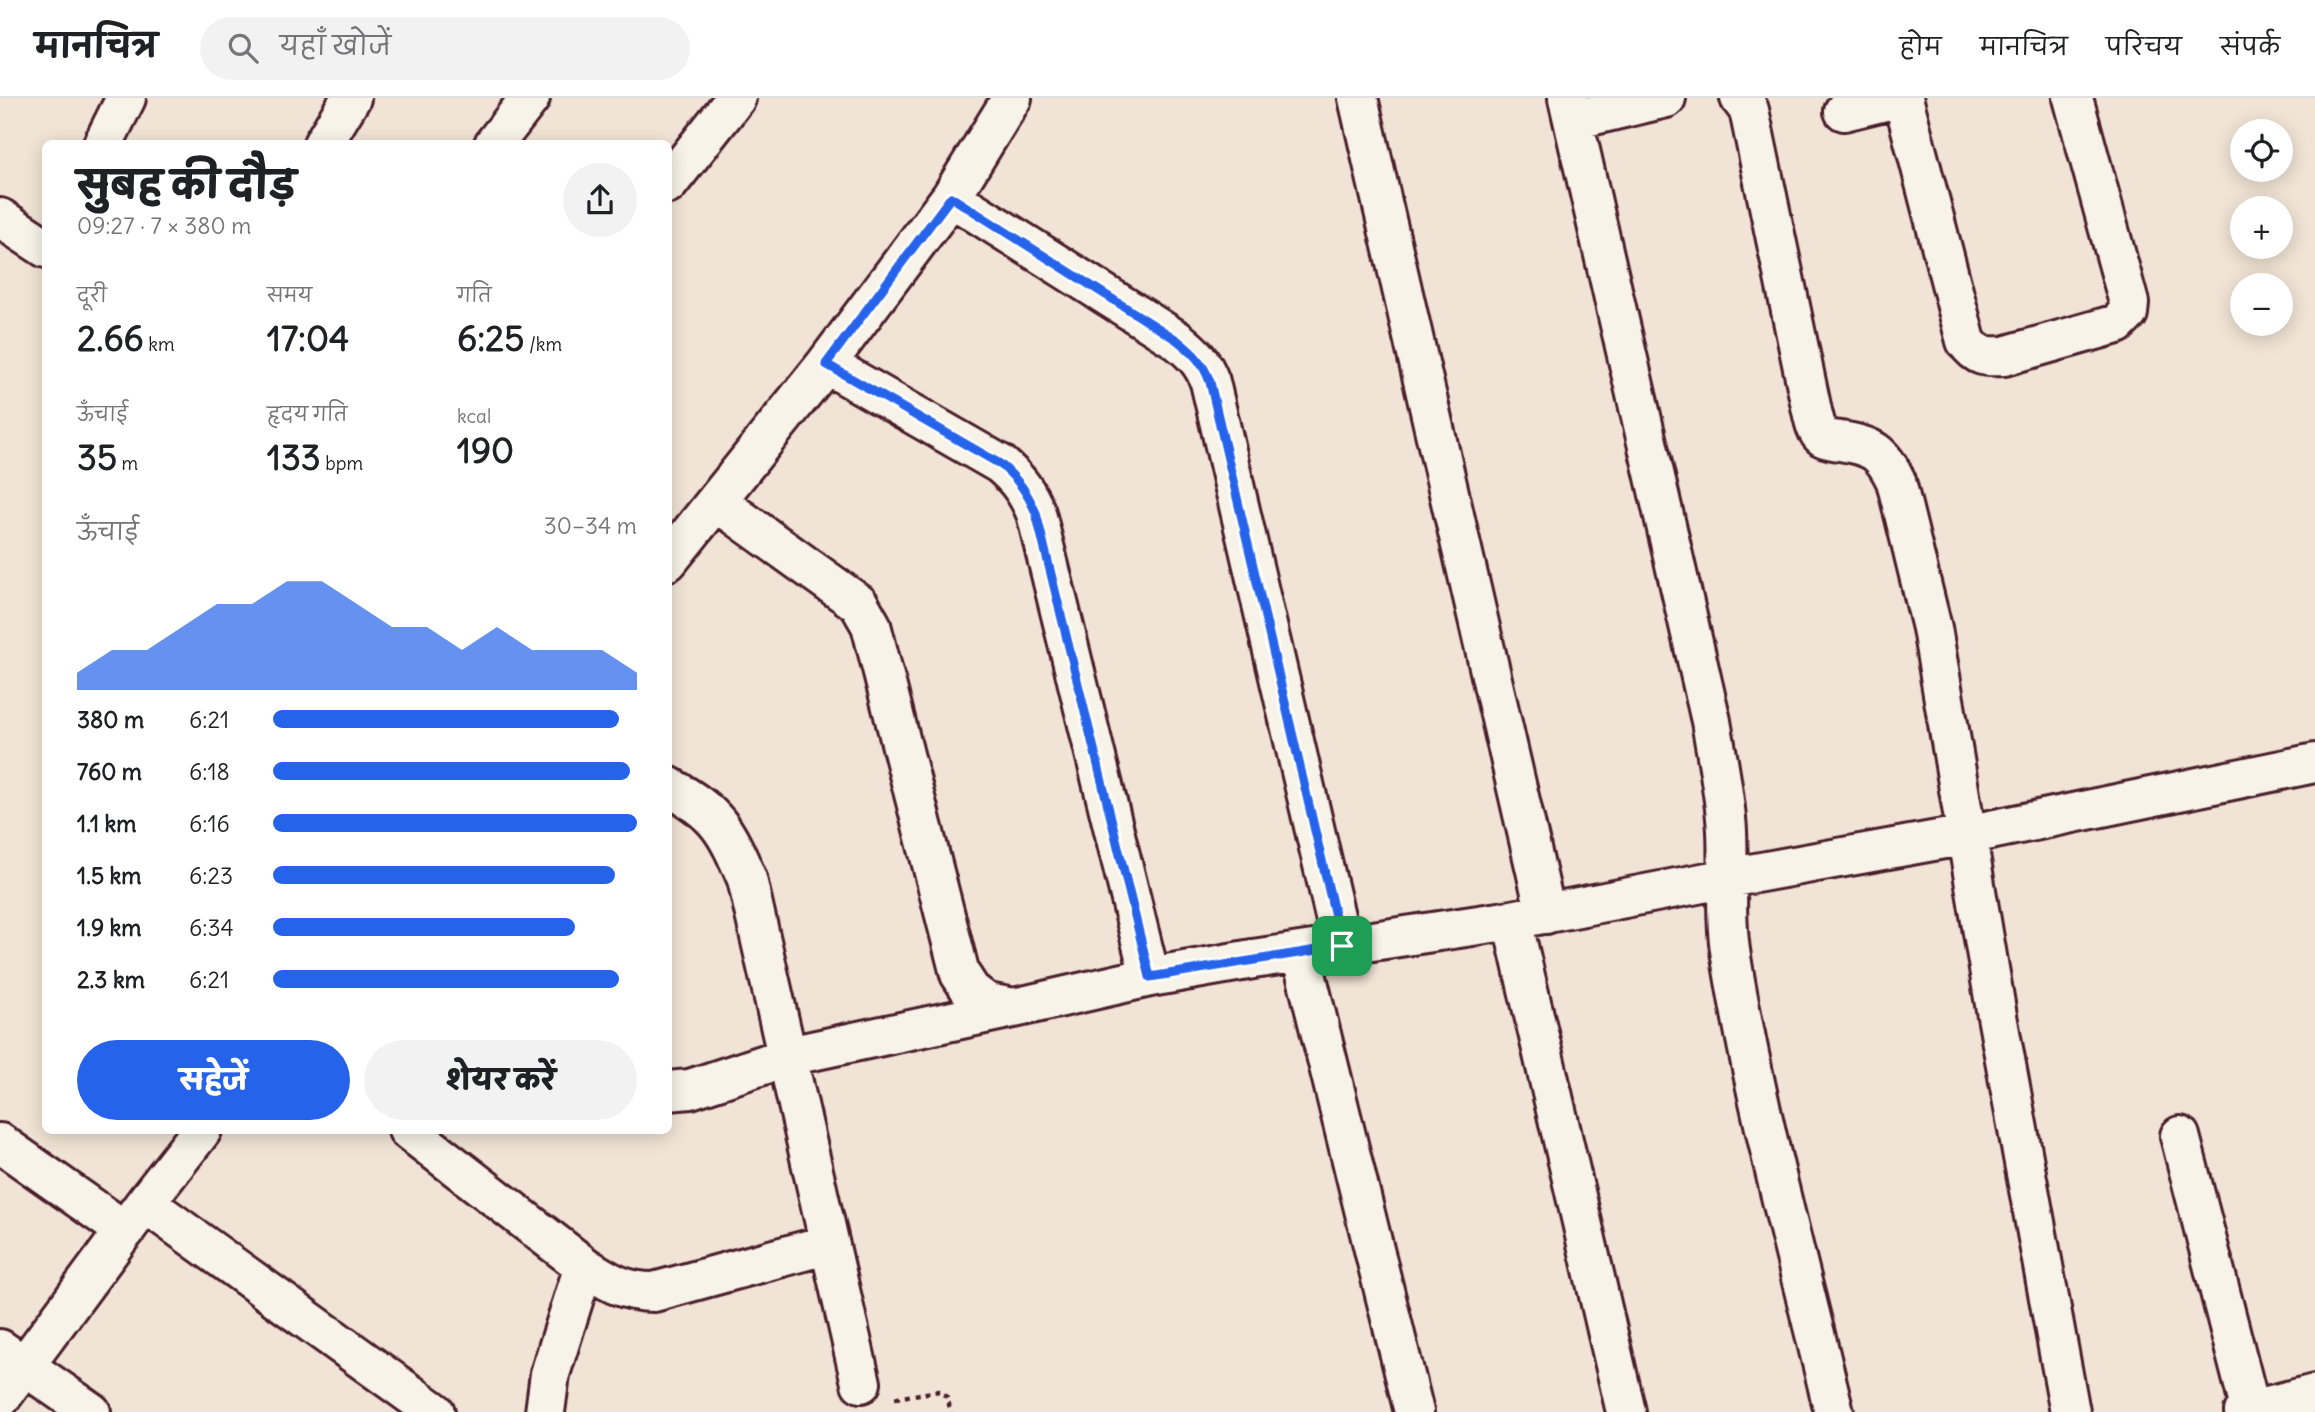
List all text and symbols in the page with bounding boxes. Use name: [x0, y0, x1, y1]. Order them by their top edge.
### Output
search box: [200, 17, 690, 80]
text: मानचित्र: [35, 24, 158, 66]
icon: search: [224, 29, 262, 67]
text: यहाँ खोजें: [280, 29, 391, 62]
text: होम: [1899, 31, 1942, 61]
text: मानचित्र: [1980, 31, 2068, 61]
text: परिचय: [2106, 31, 2182, 61]
text: संपर्क: [2220, 31, 2280, 61]
map controls: [2230, 119, 2293, 336]
button: locate: [2230, 119, 2293, 182]
text: सुबह की दौड़: [77, 161, 296, 208]
button: share: [563, 163, 637, 237]
button: +: [2230, 196, 2293, 259]
text: 09:27 · 7 × 380 m: [77, 211, 251, 240]
button: −: [2230, 273, 2293, 336]
text: दूरी: [77, 283, 107, 307]
text: समय: [267, 283, 312, 307]
text: गति: [457, 283, 492, 307]
text: 2.66: [77, 316, 144, 360]
text: 17:04: [267, 316, 349, 360]
text: 6:25: [457, 316, 524, 360]
text: km: [144, 332, 175, 356]
text: /km: [524, 332, 562, 356]
text: ऊँचाई: [77, 402, 128, 426]
text: हृदय गति: [267, 402, 347, 426]
text: kcal: [457, 404, 491, 428]
text: 190: [457, 428, 514, 472]
text: 35: [77, 435, 117, 479]
text: 133: [267, 435, 321, 479]
text: m: [117, 451, 138, 475]
text: bpm: [321, 451, 363, 475]
text: 30–34 m: [544, 511, 637, 540]
text: ऊँचाई: [77, 517, 139, 546]
text: 380 m: [77, 705, 144, 734]
text: 6:21: [189, 705, 229, 734]
text: 760 m: [77, 757, 142, 786]
text: 6:18: [189, 757, 230, 786]
text: 1.1 km: [77, 809, 136, 838]
text: 6:16: [189, 809, 230, 838]
text: 1.5 km: [77, 861, 142, 890]
text: 6:23: [189, 861, 233, 890]
text: 1.9 km: [77, 913, 142, 942]
text: 6:34: [189, 913, 234, 942]
pin: [1312, 916, 1372, 976]
icon: arrive: [1323, 927, 1361, 965]
text: 2.3 km: [77, 965, 145, 994]
text: 6:21: [189, 965, 229, 994]
button: सहेजें: [77, 1040, 350, 1120]
button: शेयर करें: [364, 1040, 637, 1120]

